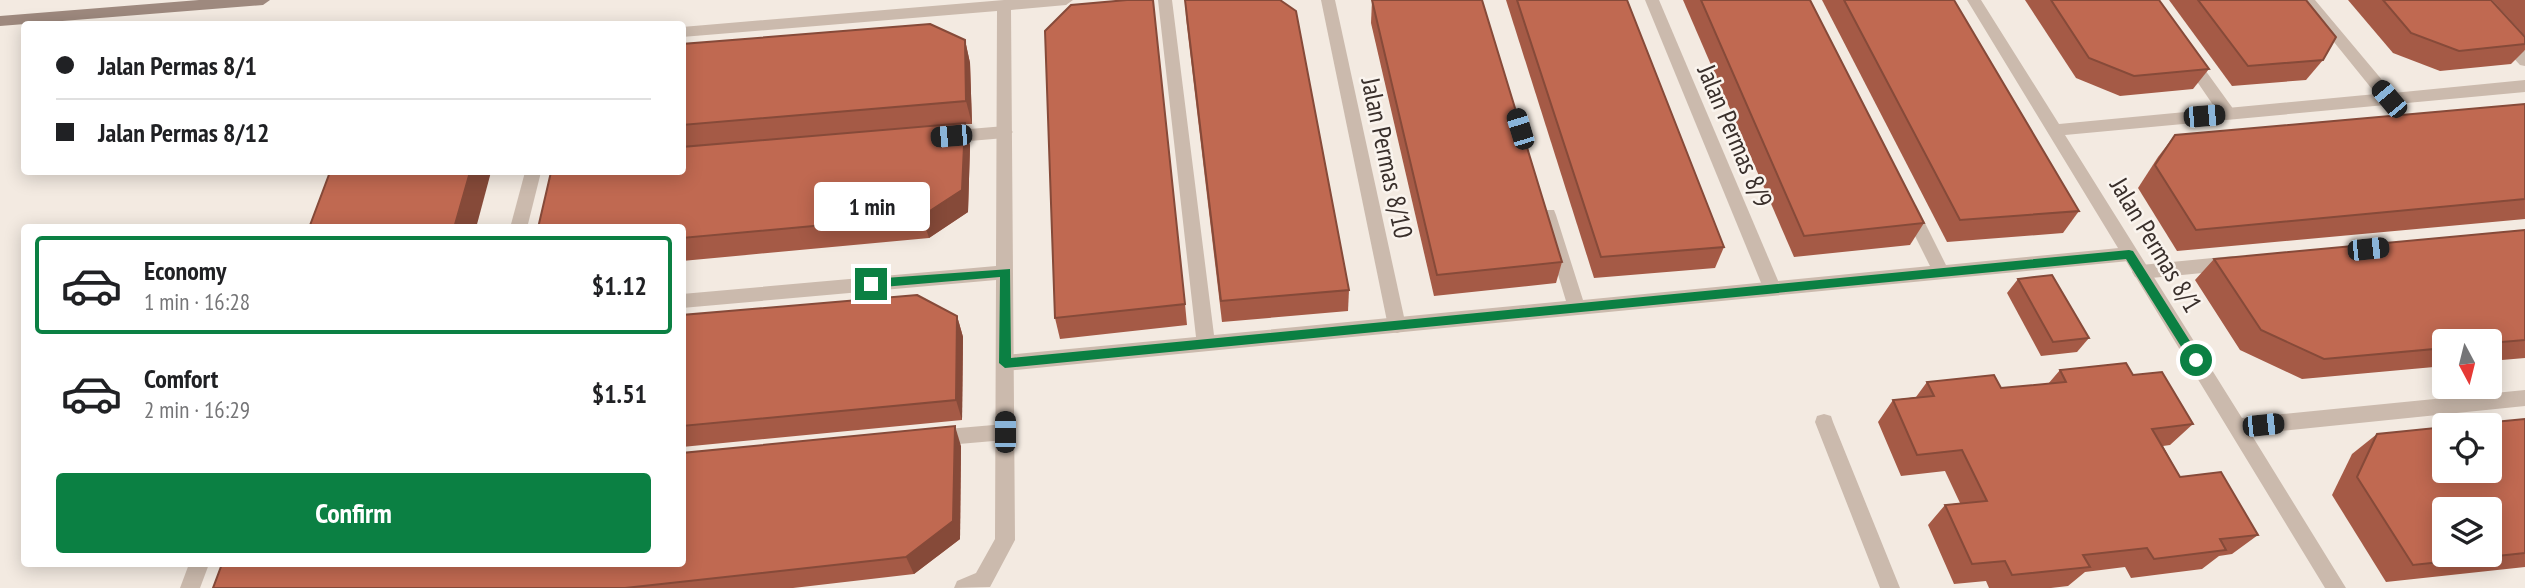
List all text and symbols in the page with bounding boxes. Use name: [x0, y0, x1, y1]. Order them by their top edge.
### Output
text: Jalan Permas 8/1: [98, 49, 257, 82]
street label: Jalan Permas 8/9: [1690, 59, 1780, 212]
street label: Jalan Permas 8/10: [1354, 74, 1421, 241]
car: [2368, 76, 2411, 122]
car: [2183, 104, 2226, 128]
car: [1504, 106, 1537, 152]
text: Jalan Permas 8/12: [98, 116, 269, 149]
car: [930, 124, 973, 148]
street label: Jalan Permas 8/1: [2103, 170, 2210, 318]
callout: 1 min: [813, 182, 929, 232]
text: 1 min: [849, 192, 895, 221]
car: [2347, 236, 2390, 262]
icon: car: [60, 254, 123, 317]
text: Economy: [144, 254, 226, 287]
route end: [855, 268, 887, 300]
text: $1.12: [592, 269, 647, 302]
text: 1 min · 16:28: [144, 287, 250, 316]
north arrow: [2432, 329, 2502, 399]
map controls: [2432, 329, 2502, 567]
route start: [2180, 344, 2212, 376]
icon: car: [60, 362, 123, 425]
text: Comfort: [144, 362, 218, 395]
text: $1.51: [592, 377, 647, 410]
text: 2 min · 16:29: [144, 395, 250, 424]
car: [995, 411, 1016, 453]
car: [2242, 412, 2285, 438]
button: locate: [2432, 413, 2502, 483]
button: Confirm: [56, 473, 651, 553]
button: layers: [2432, 497, 2502, 567]

